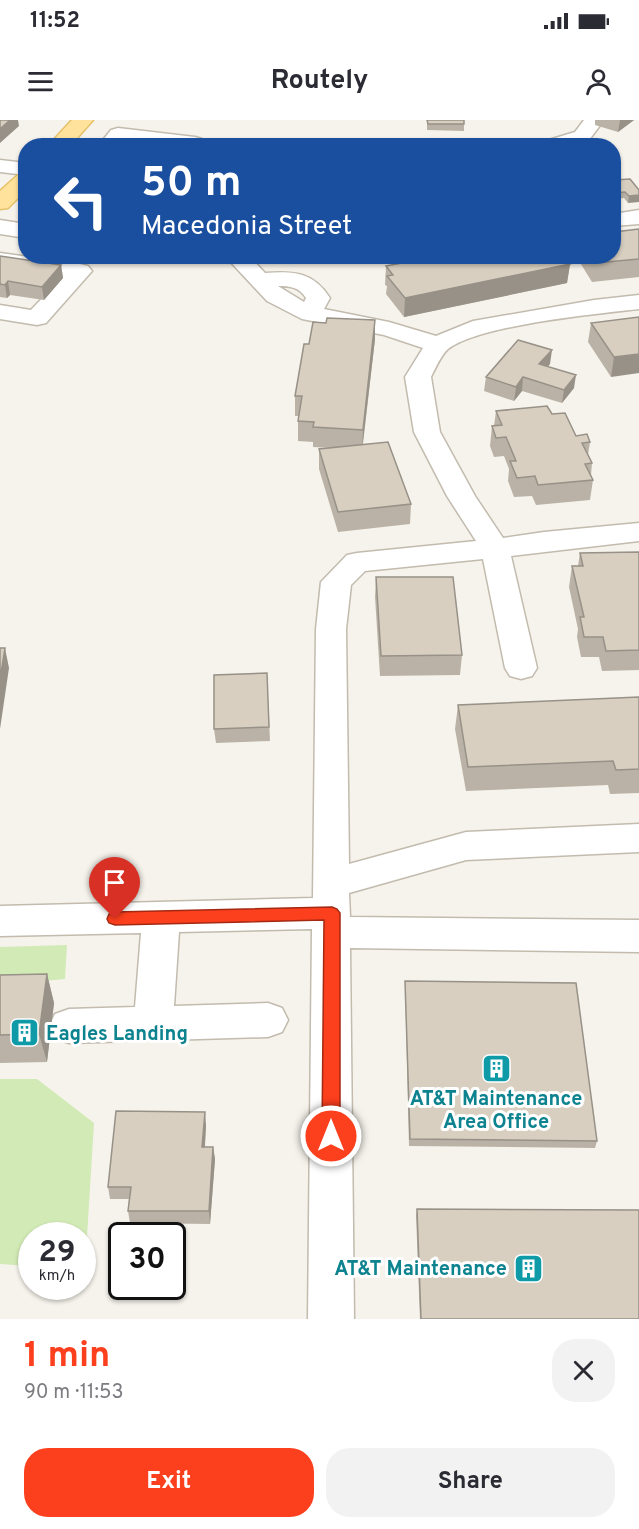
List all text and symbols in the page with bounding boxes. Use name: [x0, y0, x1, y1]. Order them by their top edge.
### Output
text: 11:52: [30, 8, 80, 35]
text: Routely: [271, 64, 368, 98]
icon: menu: [24, 65, 57, 98]
icon: person: [582, 65, 615, 98]
text: 50 m: [141, 158, 242, 211]
icon: left: [42, 162, 120, 240]
text: Macedonia Street: [141, 210, 352, 244]
pin: [89, 857, 140, 919]
icon: arrive: [98, 866, 131, 899]
building icon: Eagles Landing: [9, 1017, 41, 1049]
place label: Eagles Landing: [46, 1022, 188, 1048]
building icon: AT&T Maintenance Area Office: [480, 1052, 512, 1084]
place label: AT&T Maintenance Area Office: [410, 1087, 582, 1136]
position arrow: [299, 1104, 363, 1168]
speed limit sign: 30: [108, 1222, 186, 1300]
text: 29: [39, 1235, 75, 1272]
building icon: AT&T Maintenance: [512, 1252, 544, 1284]
place label: AT&T Maintenance: [334, 1257, 507, 1283]
text: km/h: [39, 1267, 75, 1286]
text: 1 min: [24, 1334, 110, 1380]
button: close: [552, 1339, 615, 1402]
text: 90 m · 11:53: [24, 1380, 124, 1406]
button: Exit: [24, 1448, 314, 1517]
button: Share: [326, 1448, 615, 1517]

